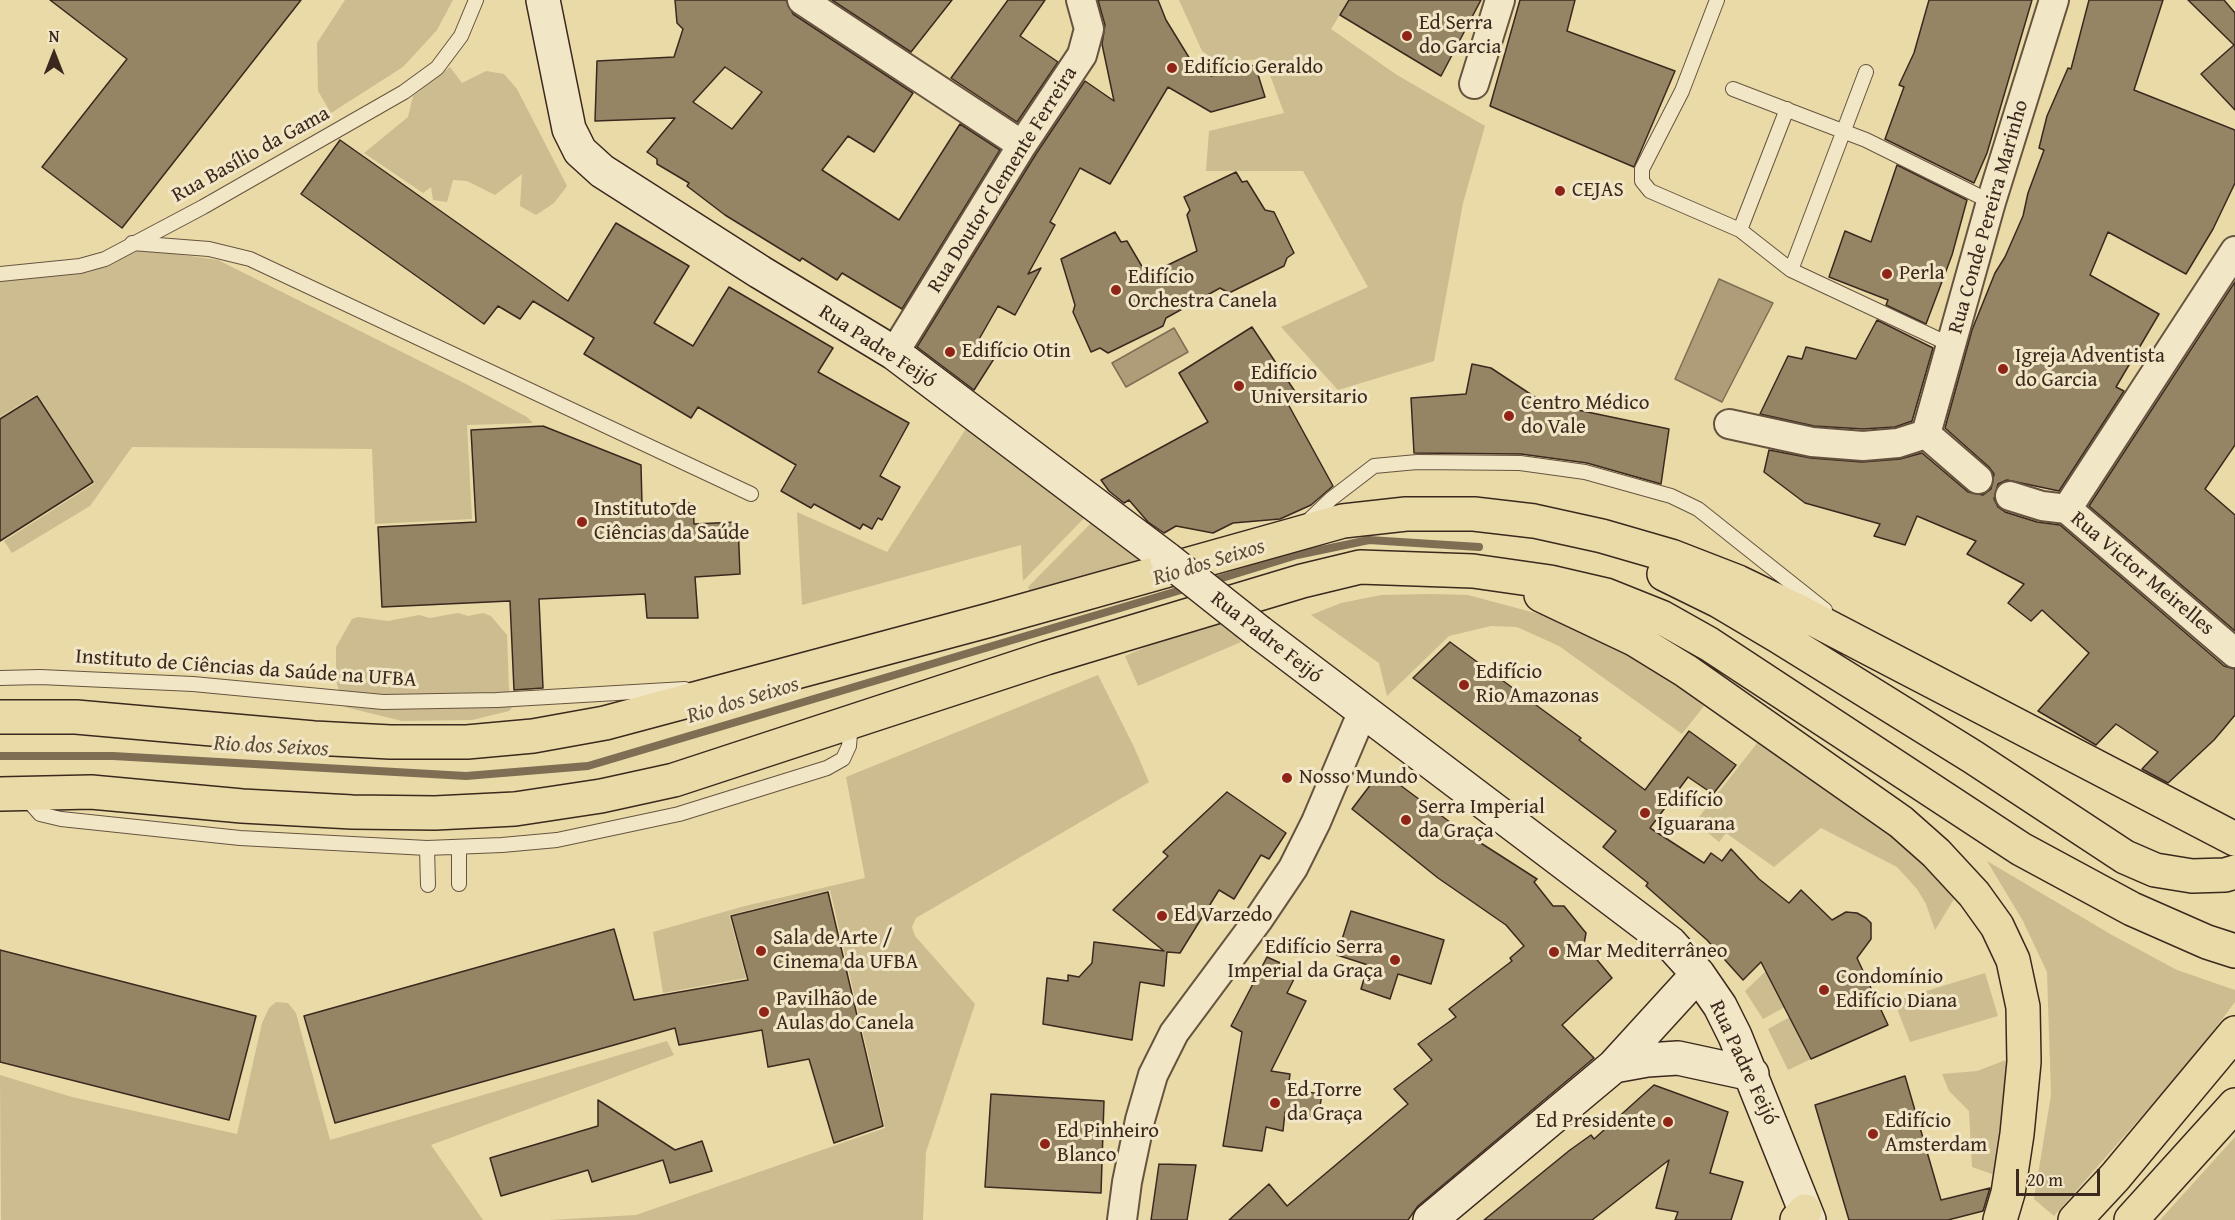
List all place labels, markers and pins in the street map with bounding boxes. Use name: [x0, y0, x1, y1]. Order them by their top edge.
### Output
place label: Ed Serra do Garcia: [1419, 11, 1501, 61]
marker: Ed Serra do Garcia: [1400, 29, 1414, 43]
place label: Edifício Geraldo: [1184, 55, 1323, 81]
marker: Edifício Geraldo: [1165, 61, 1179, 75]
place label: CEJAS: [1572, 178, 1624, 204]
marker: CEJAS: [1553, 184, 1567, 198]
place label: Perla: [1899, 261, 1945, 287]
place label: Edifício Orchestra Canela: [1128, 265, 1277, 315]
marker: Perla: [1880, 267, 1894, 281]
marker: Edifício Orchestra Canela: [1109, 283, 1123, 297]
place label: Edifício Otin: [962, 339, 1071, 365]
place label: Igreja Adventista do Garcia: [2015, 344, 2165, 394]
marker: Edifício Otin: [943, 345, 957, 359]
place label: Edifício Universitario: [1251, 361, 1368, 411]
marker: Igreja Adventista do Garcia: [1996, 362, 2010, 376]
marker: Edifício Universitario: [1232, 379, 1246, 393]
place label: Centro Médico do Vale: [1521, 391, 1649, 441]
marker: Centro Médico do Vale: [1502, 409, 1516, 423]
place label: Instituto de Ciências da Saúde: [594, 497, 749, 547]
marker: Instituto de Ciências da Saúde: [575, 515, 589, 529]
place label: Edifício Rio Amazonas: [1476, 660, 1599, 710]
marker: Edifício Rio Amazonas: [1457, 678, 1471, 692]
place label: Nosso Mundo: [1299, 765, 1418, 791]
marker: Nosso Mundo: [1280, 771, 1294, 785]
place label: Edifício Iguarana: [1657, 788, 1735, 838]
place label: Serra Imperial da Graça: [1418, 795, 1545, 845]
marker: Edifício Iguarana: [1638, 806, 1652, 820]
marker: Serra Imperial da Graça: [1399, 813, 1413, 827]
place label: Ed Varzedo: [1174, 903, 1273, 929]
marker: Ed Varzedo: [1155, 909, 1169, 923]
place label: Sala de Arte / Cinema da UFBA: [773, 926, 918, 976]
place label: Edifício Serra Imperial da Graça: [1227, 935, 1383, 985]
place label: Mar Mediterrâneo: [1566, 939, 1727, 965]
marker: Sala de Arte / Cinema da UFBA: [754, 944, 768, 958]
marker: Mar Mediterrâneo: [1547, 945, 1561, 959]
marker: Edifício Serra Imperial da Graça: [1388, 953, 1402, 967]
place label: Condomínio Edifício Diana: [1836, 965, 1957, 1015]
marker: Condomínio Edifício Diana: [1817, 983, 1831, 997]
place label: Pavilhão de Aulas do Canela: [776, 987, 914, 1037]
marker: Pavilhão de Aulas do Canela: [757, 1005, 771, 1019]
place label: Ed Torre da Graça: [1287, 1078, 1363, 1128]
marker: Ed Torre da Graça: [1268, 1096, 1282, 1110]
place label: Ed Presidente: [1536, 1109, 1656, 1135]
place label: Edifício Amsterdam: [1885, 1109, 1987, 1159]
marker: Ed Presidente: [1661, 1115, 1675, 1129]
place label: Ed Pinheiro Blanco: [1057, 1119, 1159, 1169]
marker: Edifício Amsterdam: [1866, 1127, 1880, 1141]
marker: Ed Pinheiro Blanco: [1038, 1137, 1052, 1151]

